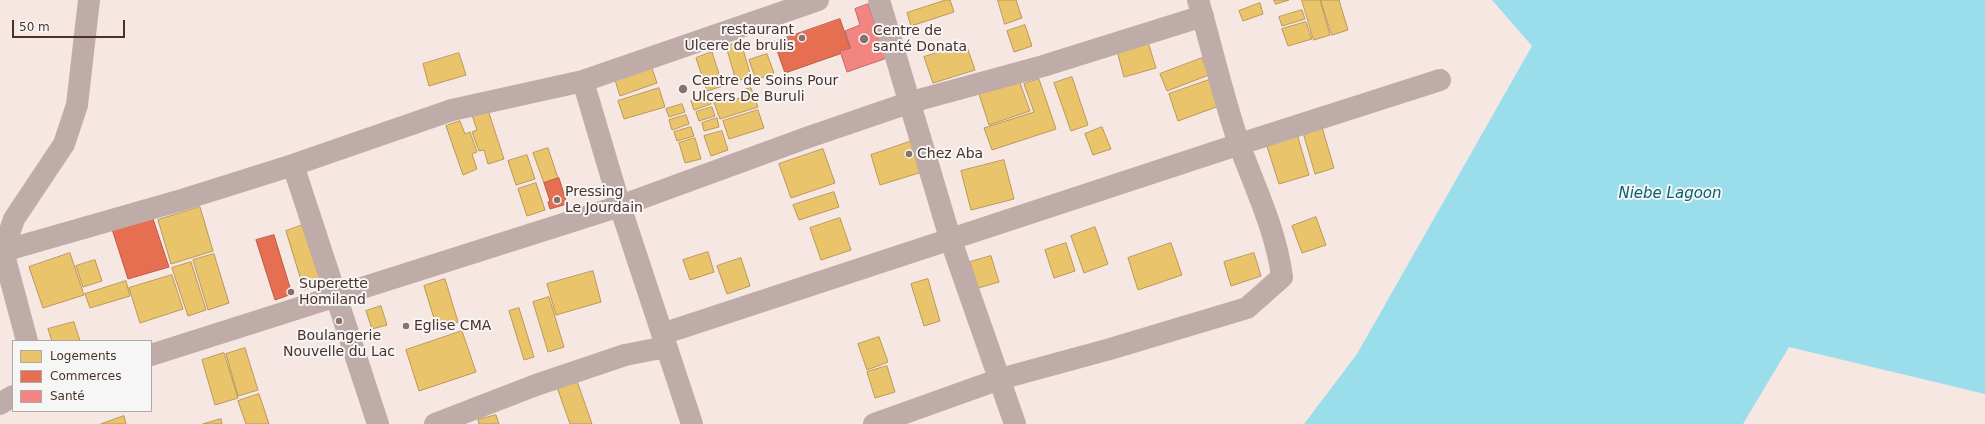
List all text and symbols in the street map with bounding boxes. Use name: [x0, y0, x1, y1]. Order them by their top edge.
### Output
scale bar: [14, 12, 127, 38]
text: 50 m: [19, 20, 50, 34]
place label: restaurant Ulcere de brulis: [685, 22, 794, 54]
place label: Centre de santé Donata: [873, 23, 967, 56]
marker: restaurant Ulcere de brulis: [797, 33, 807, 43]
marker: Centre de santé Donata: [858, 33, 870, 45]
place label: Centre de Soins Pour Ulcers De Buruli: [692, 73, 838, 106]
marker: Centre de Soins Pour Ulcers De Buruli: [677, 83, 689, 95]
place label: Chez Aba: [917, 146, 983, 162]
marker: Chez Aba: [904, 149, 914, 159]
place label: Pressing Le Jourdain: [565, 184, 643, 216]
water label: Niebe Lagoon: [1618, 185, 1722, 203]
marker: Pressing Le Jourdain: [552, 195, 562, 205]
place label: Superette Homiland: [299, 276, 368, 308]
marker: Superette Homiland: [286, 287, 296, 297]
marker: Boulangerie Nouvelle du Lac: [334, 316, 344, 326]
place label: Eglise CMA: [414, 318, 491, 334]
marker: Eglise CMA: [401, 321, 411, 331]
place label: Boulangerie Nouvelle du Lac: [283, 328, 395, 360]
legend: [12, 340, 152, 412]
text: Logements: [50, 349, 116, 363]
text: Commerces: [50, 369, 121, 383]
text: Santé: [50, 389, 85, 403]

